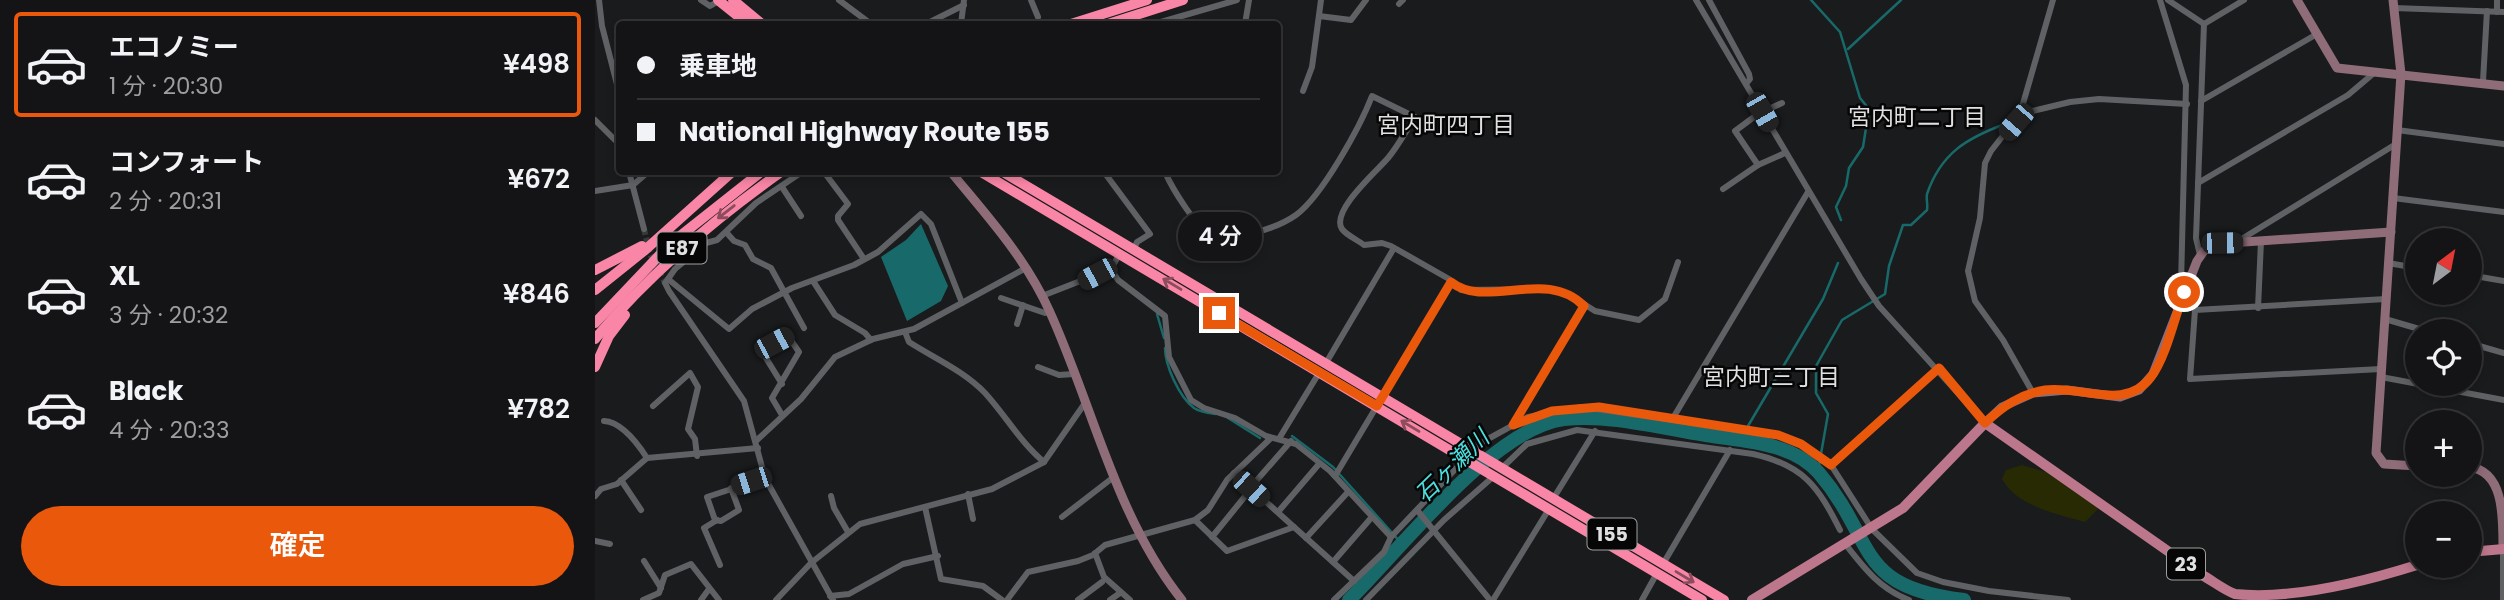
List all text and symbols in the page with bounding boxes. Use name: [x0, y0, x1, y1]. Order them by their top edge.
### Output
text: エコノミー: [109, 29, 239, 65]
icon: car: [25, 33, 88, 96]
text: ¥498: [503, 46, 570, 82]
text: 乗車地: [679, 48, 757, 84]
text: 1 分 · 20:30: [109, 70, 223, 102]
car: [1743, 89, 1782, 135]
car: [1995, 99, 2038, 145]
district label: 宮内町二丁目: [1848, 101, 1986, 133]
district label: 宮内町四丁目: [1377, 109, 1515, 141]
text: National Highway Route 155: [679, 114, 1050, 150]
text: コンフォート: [109, 144, 264, 180]
icon: car: [25, 148, 88, 211]
text: ¥672: [508, 161, 570, 197]
text: 2 分 · 20:31: [109, 185, 222, 217]
one-way arrow: [717, 204, 735, 219]
callout: 4 分: [1177, 212, 1261, 260]
text: 4 分: [1198, 220, 1242, 252]
north arrow: [2405, 228, 2481, 304]
map controls: [2405, 228, 2482, 578]
road number: E87: [657, 232, 707, 264]
car: [2201, 232, 2244, 254]
car: [1074, 255, 1121, 293]
text: XL: [109, 258, 140, 294]
icon: car: [25, 263, 88, 326]
text: ¥846: [503, 276, 570, 312]
route start: [2168, 276, 2200, 308]
one-way arrow: [1163, 277, 1183, 291]
route end: [1203, 297, 1235, 329]
text: 3 分 · 20:32: [109, 299, 228, 331]
button: locate: [2405, 319, 2482, 396]
car: [751, 324, 798, 362]
district label: 宮内町三丁目: [1702, 361, 1840, 393]
text: Black: [109, 373, 183, 409]
icon: car: [25, 378, 88, 441]
text: ¥782: [508, 391, 570, 427]
button: +: [2405, 410, 2482, 487]
text: 4 分 · 20:33: [109, 414, 229, 446]
one-way arrow: [1400, 418, 1420, 432]
water label: 石ヶ瀬川: [1408, 420, 1498, 509]
car: [728, 465, 775, 497]
car: [1229, 467, 1274, 511]
button: −: [2405, 501, 2482, 578]
button: 確定: [21, 506, 574, 586]
road number: 155: [1587, 519, 1637, 550]
road number: 23: [2167, 548, 2205, 580]
one-way arrow: [1675, 570, 1695, 584]

